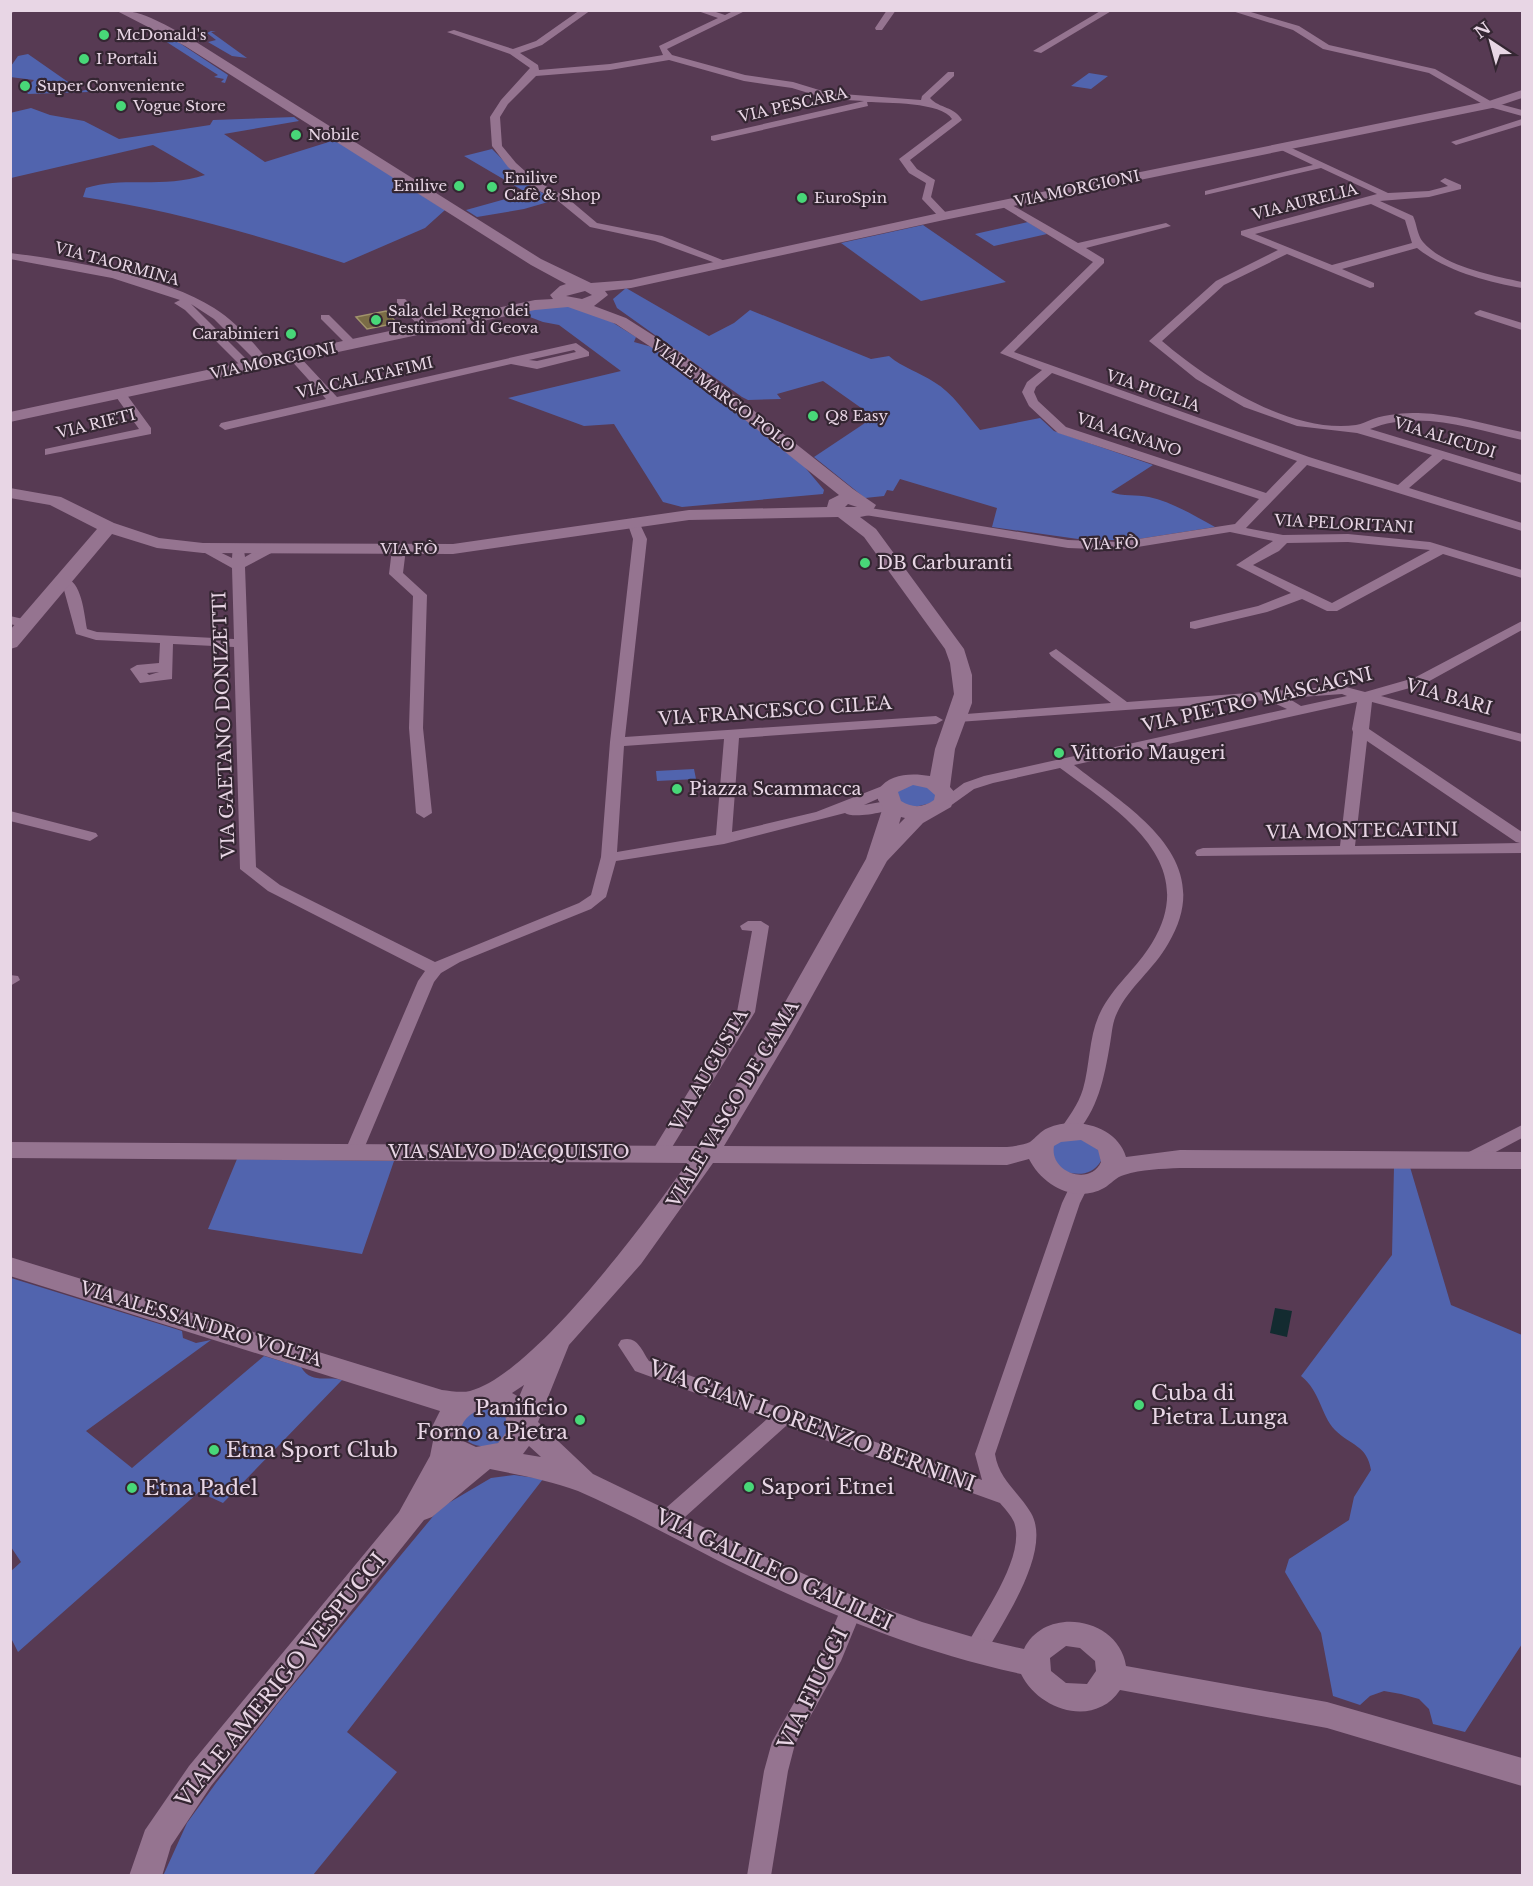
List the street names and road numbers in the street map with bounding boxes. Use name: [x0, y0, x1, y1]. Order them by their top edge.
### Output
street label: VIA PESCARA: [736, 83, 850, 126]
street label: VIA MORGIONI: [1011, 166, 1141, 211]
street label: VIA AURELIA: [1249, 179, 1360, 224]
street label: VIA TAORMINA: [52, 237, 182, 289]
street label: VIALE MARCO POLO: [647, 335, 799, 456]
street label: VIA MORGIONI: [207, 338, 337, 383]
street label: VIA CALATAFIMI: [294, 353, 435, 403]
street label: VIA PUGLIA: [1103, 365, 1203, 416]
street label: VIA RIETI: [54, 405, 137, 443]
street label: VIA AGNANO: [1073, 408, 1184, 460]
street label: VIA ALICUDI: [1391, 413, 1498, 462]
street label: VIA PELORITANI: [1273, 510, 1414, 537]
street label: VIA FÒ: [1080, 533, 1139, 554]
street label: VIA FÒ: [379, 539, 438, 558]
street label: VIA GAETANO DONIZETTI: [208, 591, 240, 860]
street label: VIA PIETRO MASCAGNI: [1139, 663, 1374, 737]
street label: VIA BARI: [1402, 674, 1495, 720]
street label: VIA FRANCESCO CILEA: [657, 692, 893, 730]
street label: VIA MONTECATINI: [1265, 818, 1458, 844]
street label: VIALE VASCO DE GAMA: [662, 996, 804, 1212]
street label: VIA AUGUSTA: [665, 1004, 753, 1136]
street label: VIA SALVO D'ACQUISTO: [387, 1141, 630, 1163]
street label: VIA ALESSANDRO VOLTA: [76, 1276, 326, 1372]
street label: VIA GIAN LORENZO BERNINI: [644, 1354, 979, 1497]
street label: VIA GALILEO GALILEI: [650, 1503, 897, 1636]
street label: VIALE AMERIGO VESPUCCI: [170, 1548, 392, 1813]
street label: VIA FIUGGI: [772, 1624, 854, 1755]

